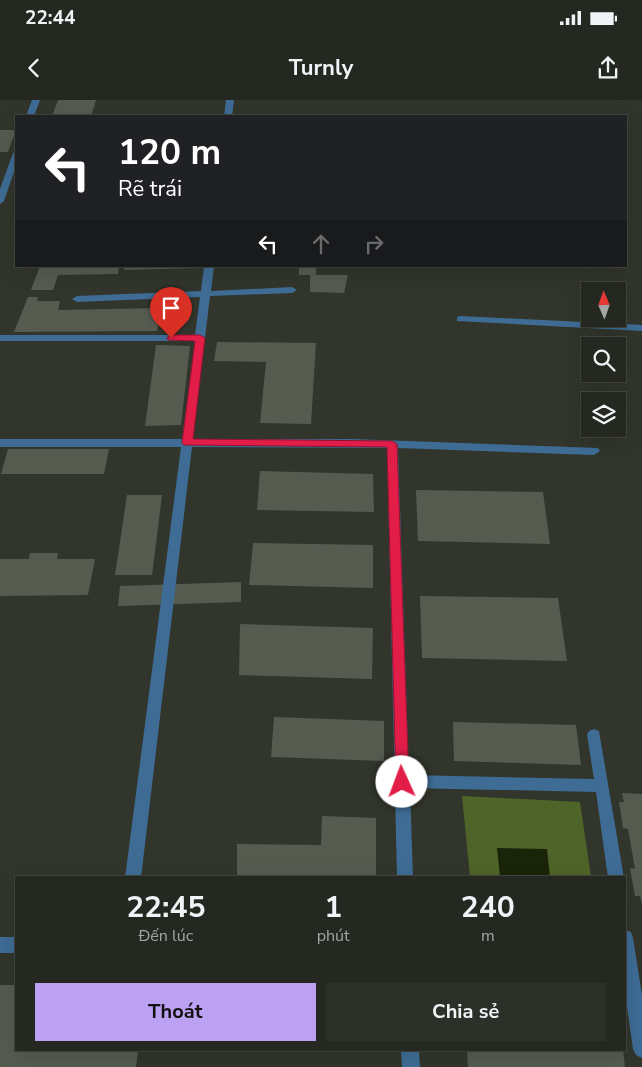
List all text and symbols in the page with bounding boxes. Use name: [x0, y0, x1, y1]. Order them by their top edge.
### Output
text: 22:44: [25, 5, 75, 31]
text: Turnly: [289, 53, 353, 83]
icon: back: [20, 54, 48, 82]
icon: share: [594, 54, 622, 82]
text: 120 m: [118, 129, 221, 176]
icon: left: [35, 135, 100, 200]
text: Rẽ trái: [118, 174, 182, 204]
icon: left: [254, 230, 282, 258]
icon: ahead: [307, 230, 335, 258]
icon: right: [360, 230, 388, 258]
north arrow: [581, 282, 626, 328]
map controls: [581, 282, 626, 437]
pin: [150, 287, 192, 338]
icon: arrive: [157, 294, 185, 322]
button: search: [581, 337, 626, 382]
button: layers: [581, 392, 626, 437]
position arrow: [375, 755, 427, 807]
text: 22:45: [126, 887, 206, 928]
text: 1: [324, 887, 342, 928]
text: 240: [461, 887, 515, 928]
text: Đến lúc: [138, 925, 193, 947]
text: phút: [317, 925, 350, 947]
text: m: [481, 925, 495, 947]
button: Thoát: [35, 983, 316, 1041]
button: Chia sẻ: [326, 983, 606, 1041]

